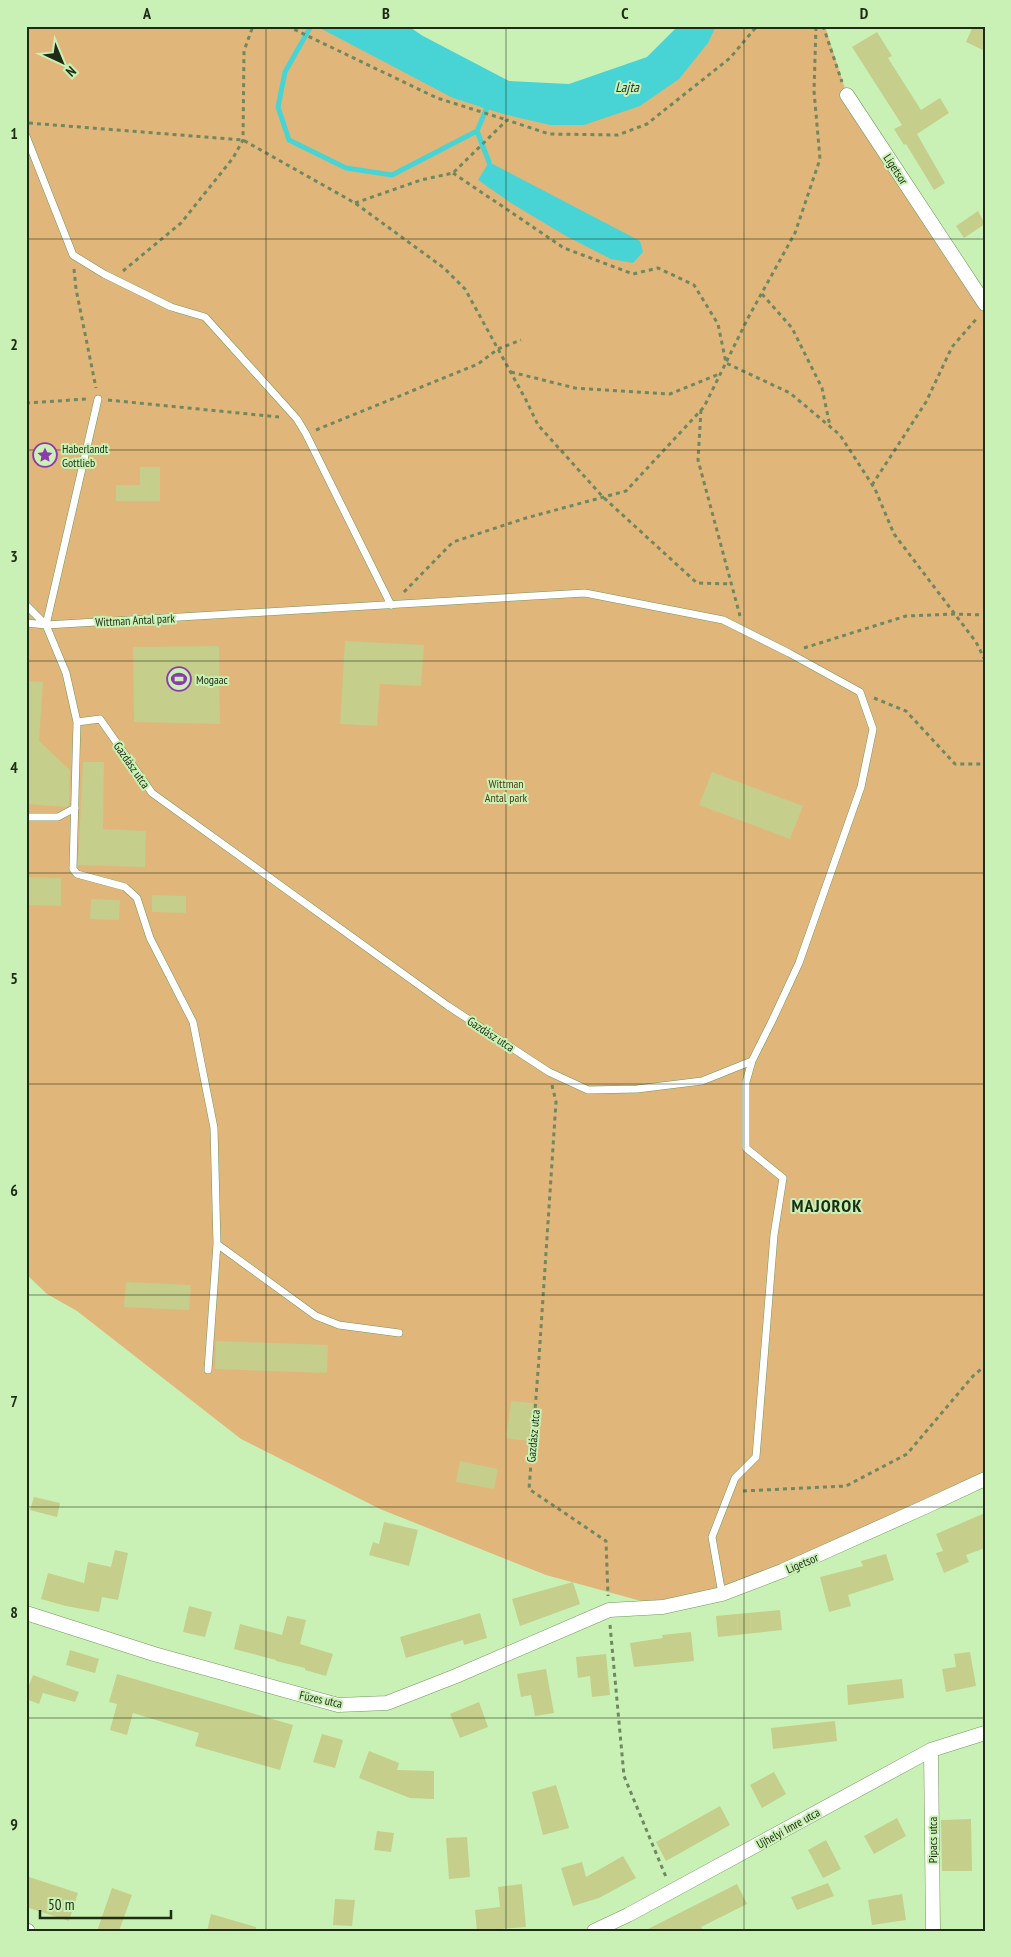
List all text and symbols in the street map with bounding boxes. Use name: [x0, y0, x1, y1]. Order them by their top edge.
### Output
text: A: [142, 3, 152, 23]
text: B: [382, 3, 390, 23]
text: C: [621, 3, 629, 23]
text: D: [860, 3, 869, 23]
north arrow: [38, 38, 88, 88]
text: N: [62, 62, 80, 80]
water label: Lajta: [615, 78, 640, 96]
text: 1: [10, 123, 18, 143]
street label: Ligetsor: [881, 151, 912, 188]
text: 2: [10, 334, 18, 354]
place label: Haberlandt Gottlieb: [62, 441, 109, 470]
place icon: Haberlandt Gottlieb: [32, 442, 58, 468]
text: 3: [10, 546, 18, 566]
street label: Wittman Antal park: [95, 610, 176, 630]
sports icon: Mogaac: [166, 666, 192, 692]
place label: Mogaac: [196, 672, 229, 687]
street label: Gazdász utca: [111, 739, 153, 791]
text: 4: [10, 757, 18, 777]
park label: Wittman Antal park: [485, 776, 528, 805]
text: 5: [10, 968, 18, 988]
street label: Gazdász utca: [465, 1013, 518, 1055]
text: 6: [10, 1180, 18, 1200]
district label: MAJOROK: [791, 1194, 863, 1217]
text: 7: [10, 1391, 18, 1411]
street label: Gazdász utca: [523, 1409, 543, 1463]
street label: Ligetsor: [784, 1549, 821, 1576]
text: 8: [10, 1602, 18, 1622]
street label: Füzes utca: [298, 1687, 344, 1711]
street label: Ujhelyi Imre utca: [754, 1804, 823, 1852]
text: 9: [10, 1814, 18, 1834]
street label: Pipacs utca: [925, 1817, 940, 1863]
scale bar: [40, 1887, 171, 1919]
text: 50 m: [48, 1895, 74, 1914]

